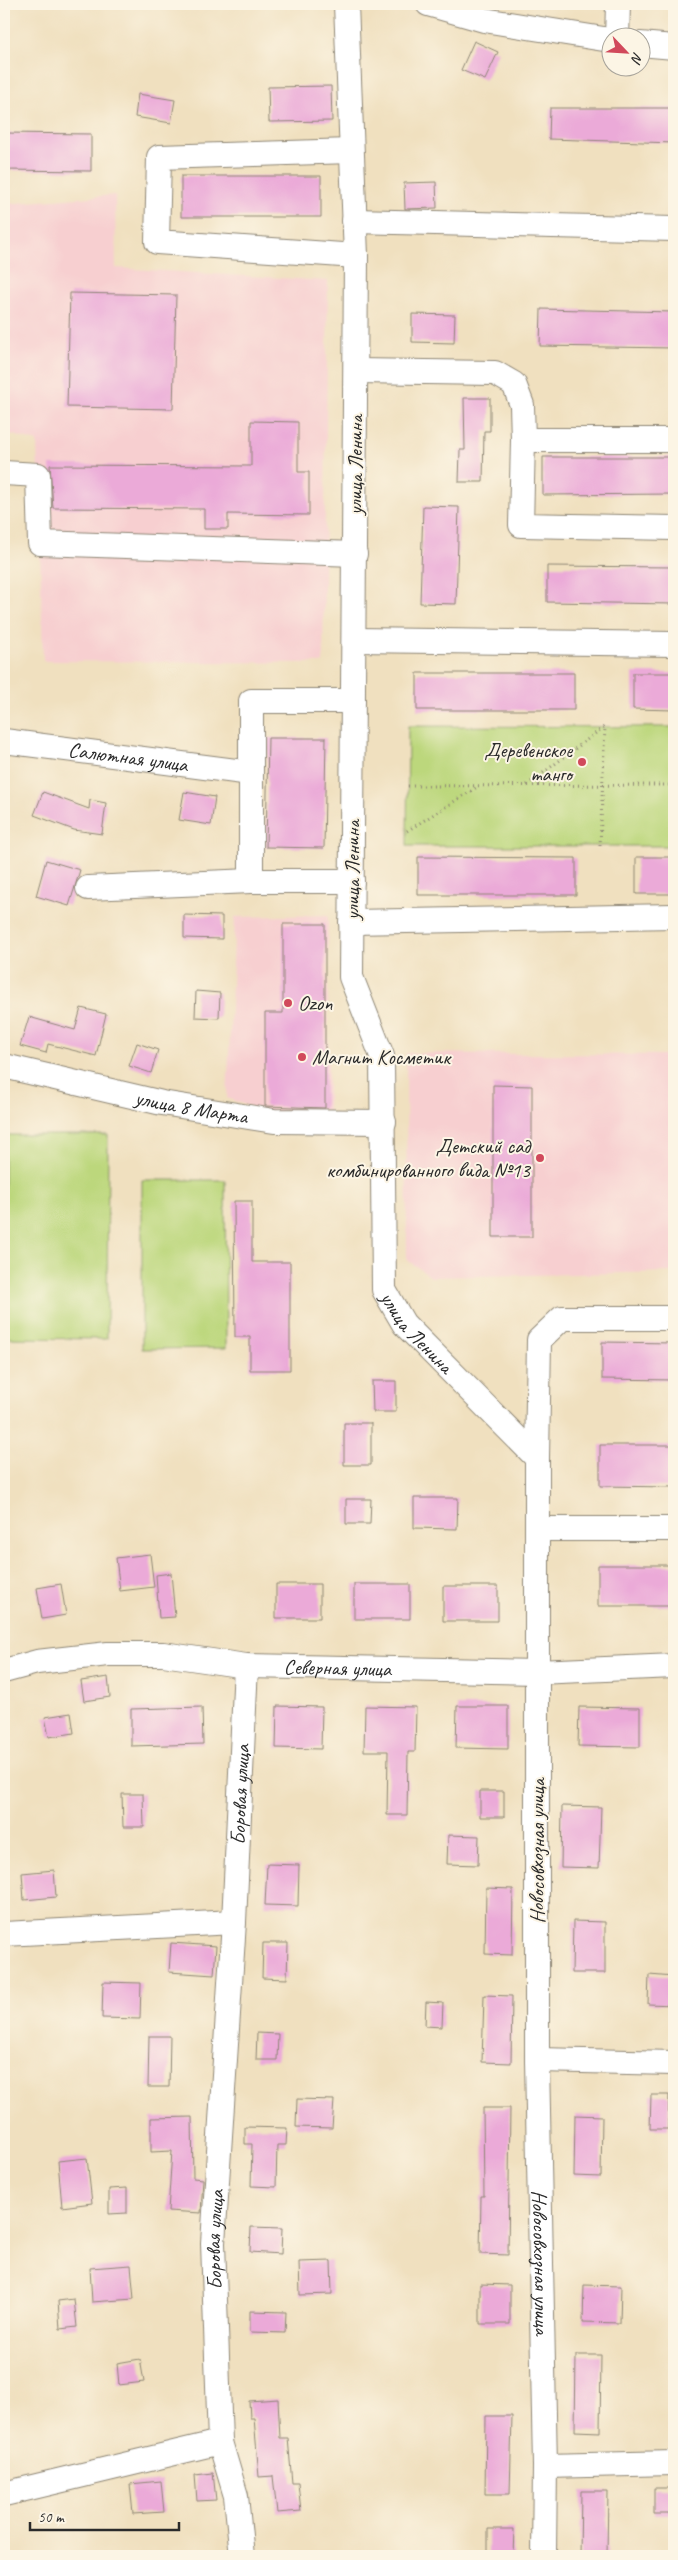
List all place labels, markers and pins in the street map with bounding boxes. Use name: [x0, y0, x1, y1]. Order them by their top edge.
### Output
place label: Деревенское танго: [484, 737, 575, 787]
marker: Деревенское танго: [576, 756, 588, 768]
place label: Ozon: [298, 990, 333, 1016]
marker: Ozon: [282, 997, 294, 1009]
place label: Магнит Косметик: [312, 1044, 452, 1070]
marker: Магнит Косметик: [296, 1051, 308, 1063]
place label: Детский сад комбинированного вида №13: [326, 1133, 532, 1183]
marker: Детский сад комбинированного вида №13: [534, 1152, 546, 1164]

